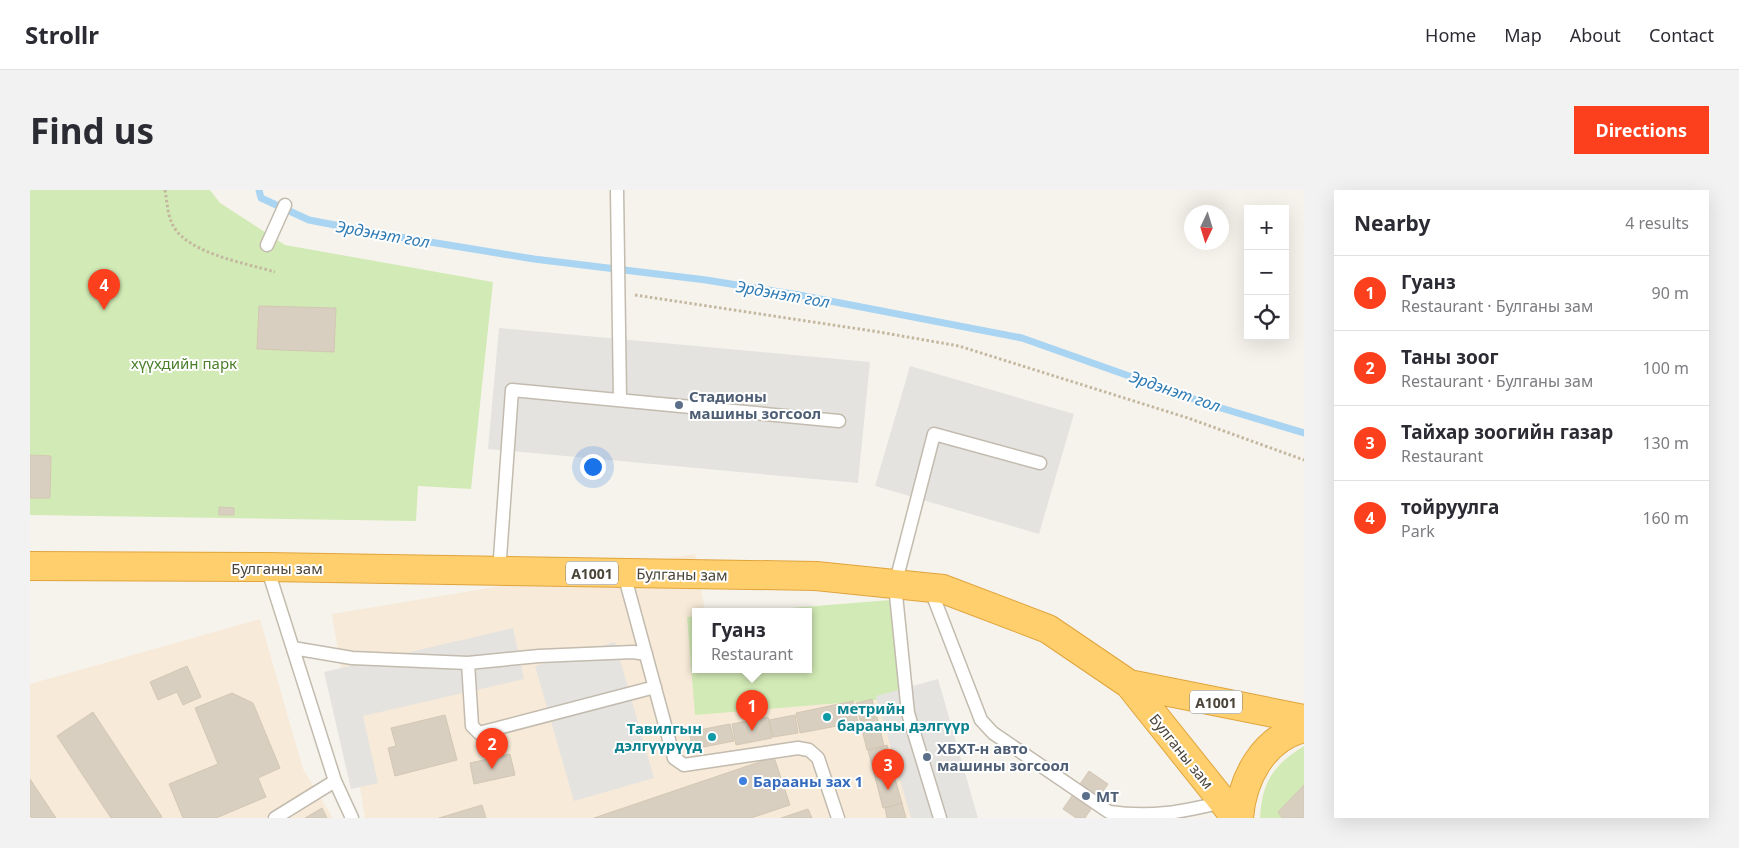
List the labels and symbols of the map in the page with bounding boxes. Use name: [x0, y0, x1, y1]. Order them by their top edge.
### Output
north arrow: [1184, 205, 1229, 250]
water label: Эрдэнэт гол: [334, 215, 432, 253]
pin: 4: [88, 269, 120, 310]
water label: Эрдэнэт гол: [734, 275, 832, 313]
park label: хүүхдийн парк: [131, 353, 237, 373]
water label: Эрдэнэт гол: [1127, 365, 1223, 417]
place label: Стадионы машины зогсоол: [689, 386, 821, 423]
marker: Стадионы машины зогсоол: [673, 399, 685, 411]
your location: [580, 454, 606, 480]
street label: Булганы зам: [231, 558, 323, 578]
road number: A1001: [566, 562, 618, 584]
street label: Булганы зам: [636, 563, 728, 585]
pin: 1: [736, 690, 768, 731]
road number: A1001: [1190, 691, 1242, 714]
place label: метрийн барааны дэлгүүр: [837, 698, 970, 735]
street label: Булганы зам: [1145, 709, 1219, 793]
marker: метрийн барааны дэлгүүр: [821, 711, 833, 723]
place label: Тавилгын дэлгүүрүүд: [615, 718, 702, 755]
pin: 2: [476, 728, 508, 769]
marker: Тавилгын дэлгүүрүүд: [706, 731, 718, 743]
place label: ХБХТ-н авто машины зогсоол: [937, 738, 1069, 775]
pin: 3: [872, 749, 904, 790]
marker: ХБХТ-н авто машины зогсоол: [921, 751, 933, 763]
place label: Барааны зах 1: [753, 771, 863, 791]
marker: Барааны зах 1: [737, 775, 749, 787]
place label: MT: [1096, 786, 1119, 806]
marker: MT: [1080, 790, 1092, 802]

